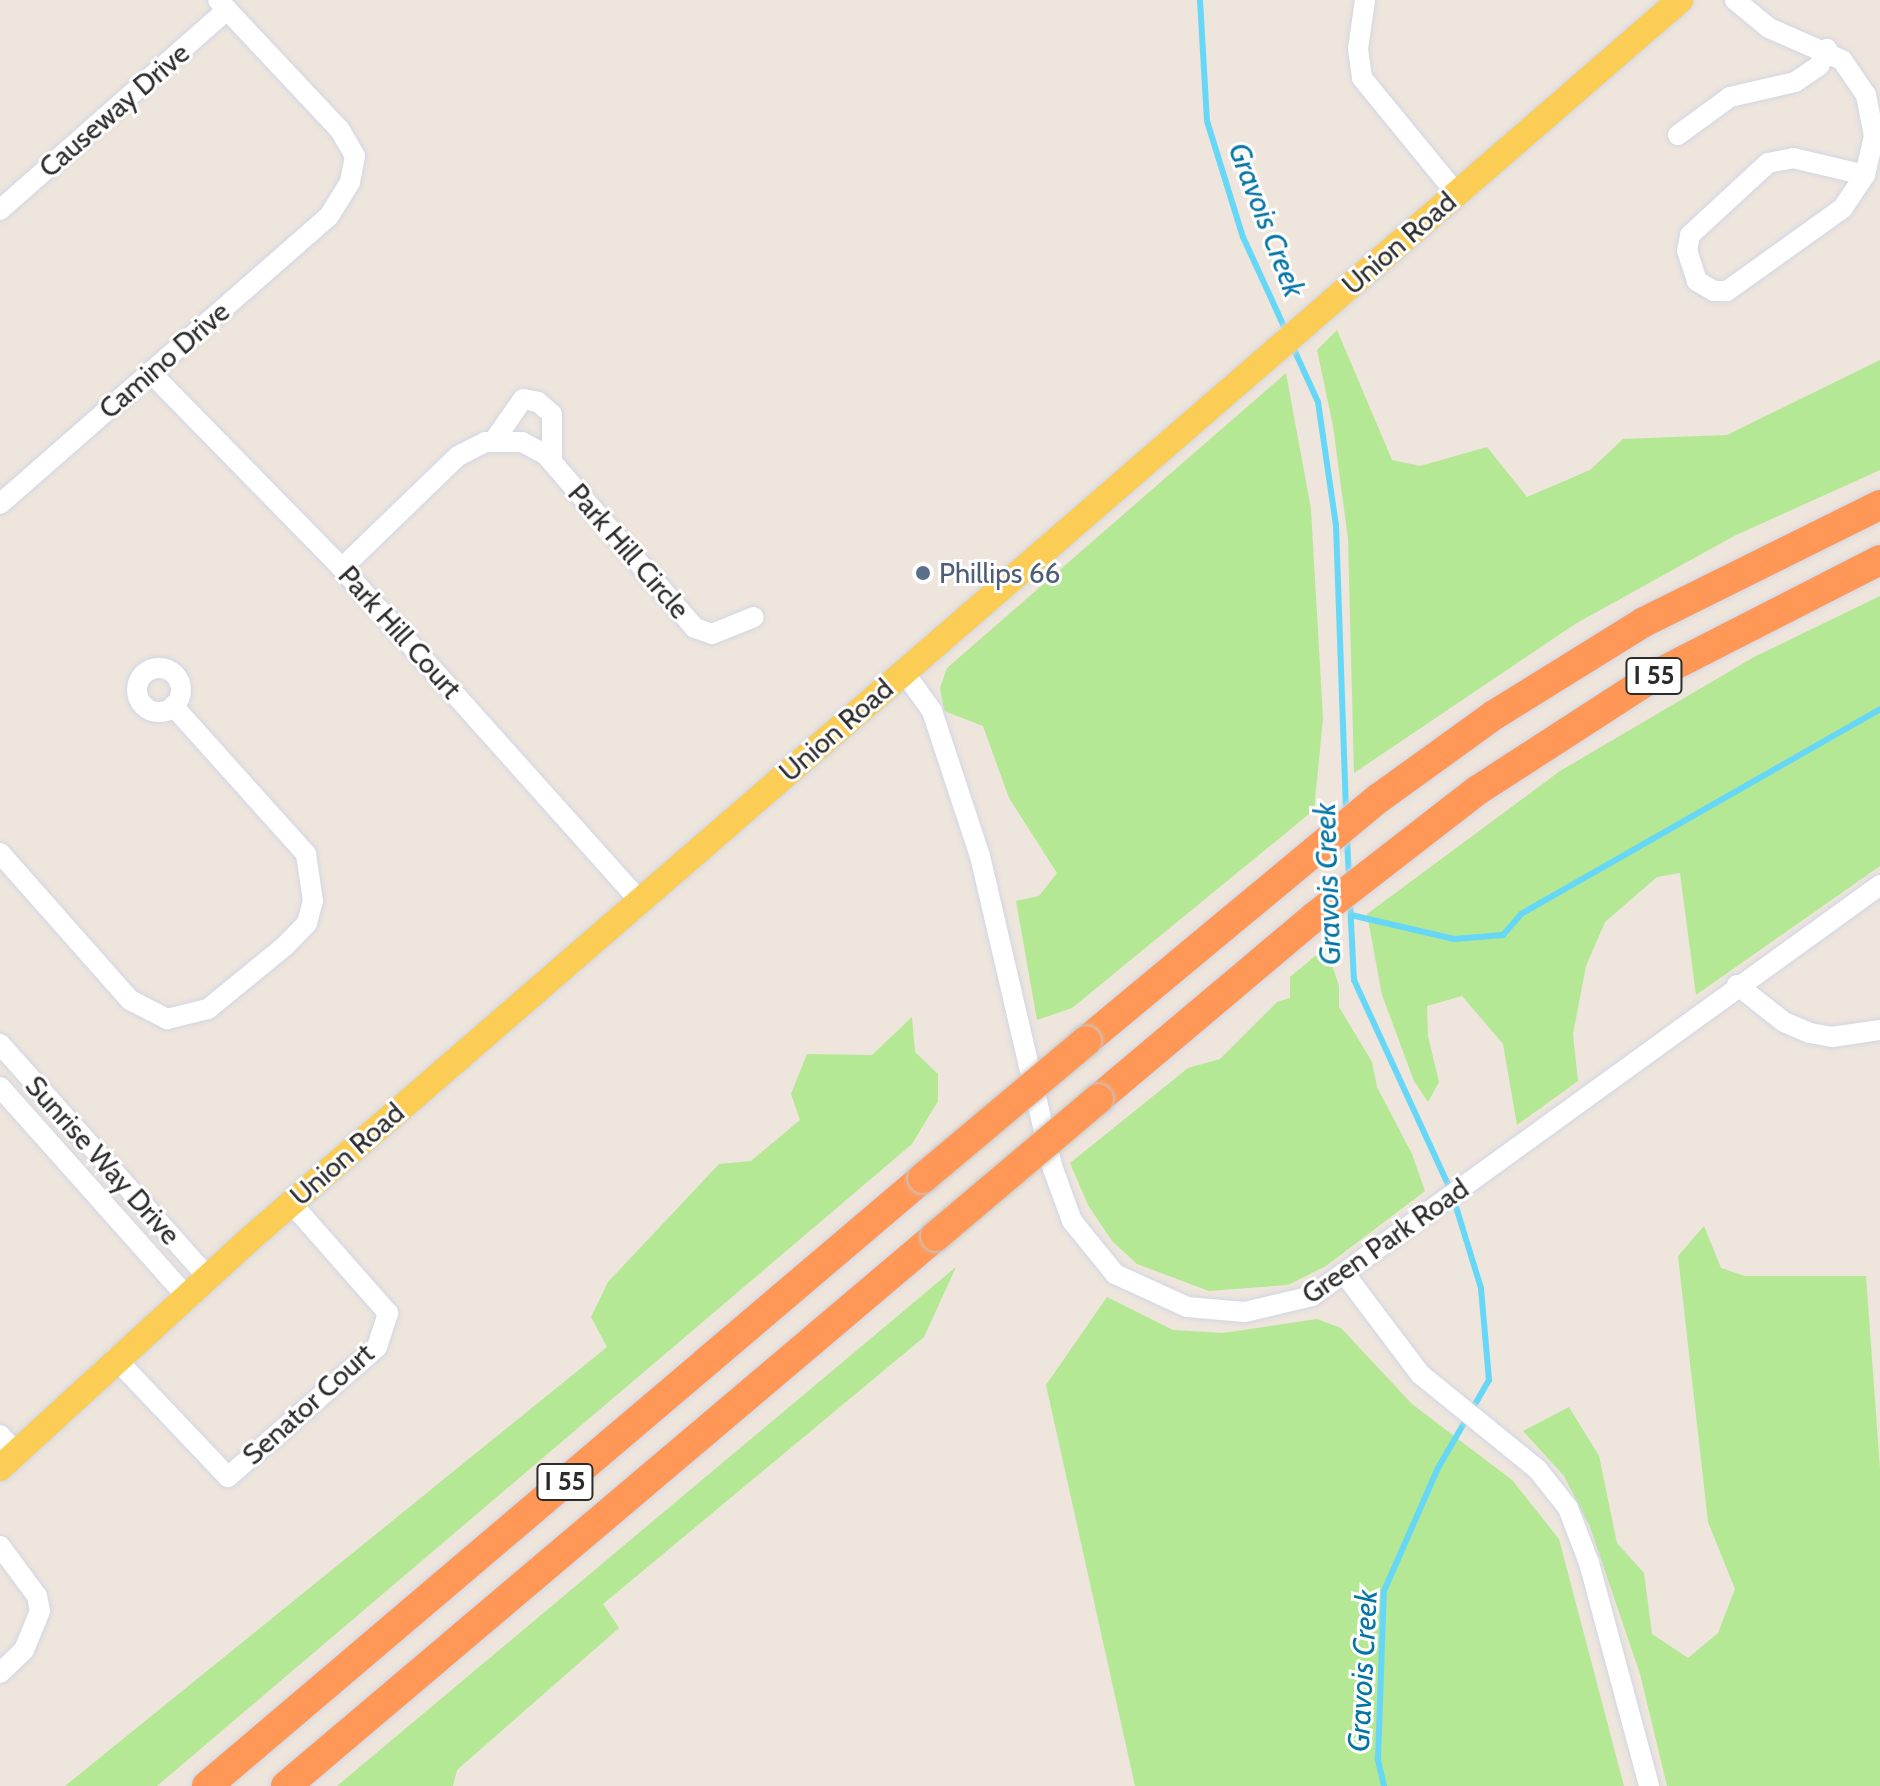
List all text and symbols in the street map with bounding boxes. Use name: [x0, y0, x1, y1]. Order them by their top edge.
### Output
street label: Causeway Drive: [32, 36, 196, 184]
water label: Gravois Creek: [1220, 138, 1312, 302]
street label: Union Road: [1335, 185, 1463, 301]
street label: Camino Drive: [92, 294, 236, 426]
street label: Park Hill Circle: [561, 477, 697, 625]
place label: Phillips 66: [939, 556, 1060, 590]
street label: Park Hill Court: [332, 559, 468, 705]
marker: Phillips 66: [914, 564, 932, 582]
road number: I 55: [1624, 654, 1684, 698]
street label: Union Road: [772, 672, 900, 788]
water label: Gravois Creek: [1307, 802, 1349, 966]
street label: Sunrise Way Drive: [19, 1069, 187, 1251]
street label: Union Road: [283, 1096, 411, 1212]
street label: Green Park Road: [1295, 1171, 1475, 1311]
street label: Senator Court: [236, 1336, 380, 1472]
road number: I 55: [535, 1460, 595, 1504]
water label: Gravois Creek: [1341, 1589, 1385, 1753]

